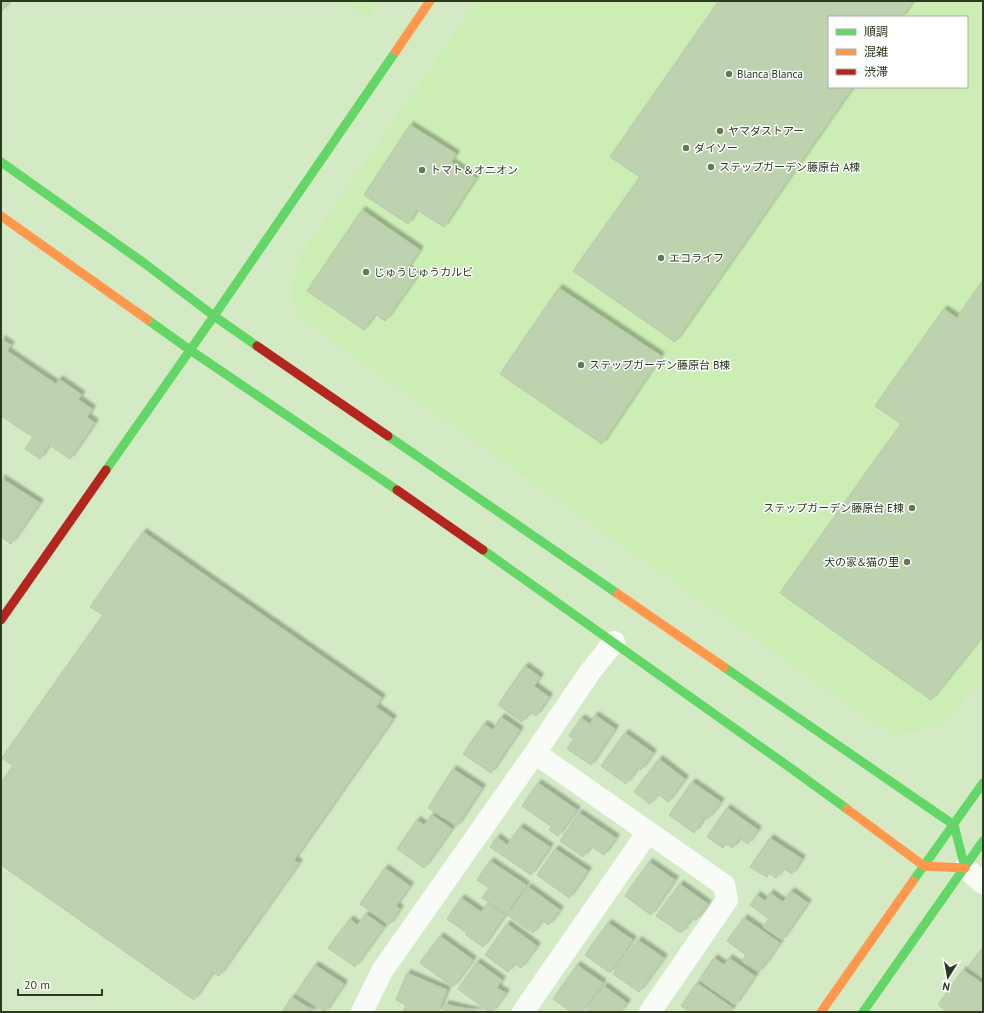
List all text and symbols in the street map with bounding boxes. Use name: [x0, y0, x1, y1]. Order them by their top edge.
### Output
legend: [828, 16, 968, 88]
text: 順調: [864, 24, 888, 39]
text: 混雑: [864, 44, 888, 59]
text: 渋滞: [864, 64, 888, 79]
place label: Blanca Blanca: [737, 67, 803, 81]
marker: Blanca Blanca: [724, 69, 734, 79]
place label: ヤマダストアー: [728, 124, 804, 138]
marker: ヤマダストアー: [715, 126, 725, 136]
place label: ダイソー: [694, 141, 738, 155]
marker: ダイソー: [681, 143, 691, 153]
place label: ステップガーデン藤原台 A棟: [719, 160, 860, 174]
marker: ステップガーデン藤原台 A棟: [706, 162, 716, 172]
place label: トマト＆オニオン: [430, 163, 518, 177]
marker: トマト＆オニオン: [417, 165, 427, 175]
place label: エコライフ: [669, 251, 724, 265]
marker: エコライフ: [656, 253, 666, 263]
place label: じゅうじゅうカルビ: [374, 265, 473, 279]
marker: じゅうじゅうカルビ: [361, 267, 371, 277]
place label: ステップガーデン藤原台 B棟: [589, 358, 730, 372]
marker: ステップガーデン藤原台 B棟: [576, 360, 586, 370]
place label: ステップガーデン藤原台 E棟: [763, 501, 904, 515]
marker: ステップガーデン藤原台 E棟: [907, 503, 917, 513]
place label: 犬の家&猫の里: [824, 555, 899, 569]
marker: 犬の家&猫の里: [902, 557, 912, 567]
north arrow: [928, 957, 968, 997]
scale bar: [18, 971, 102, 997]
text: 20 m: [24, 977, 50, 992]
text: N: [941, 979, 951, 994]

